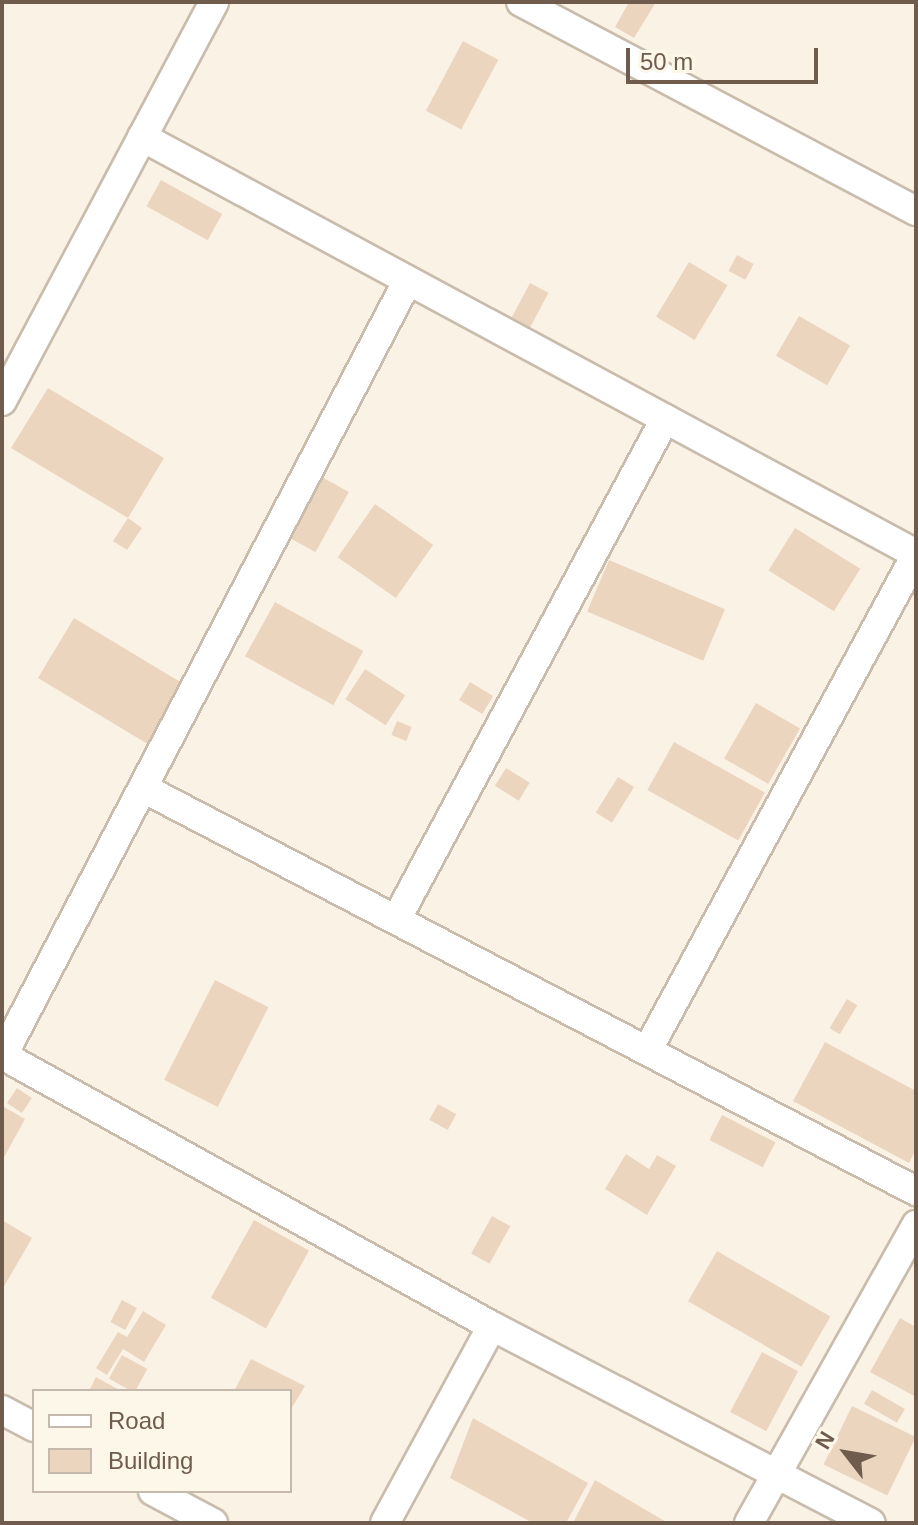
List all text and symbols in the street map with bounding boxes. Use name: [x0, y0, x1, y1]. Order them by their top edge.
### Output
scale bar: [630, 32, 822, 82]
text: 50 m: [640, 48, 693, 75]
legend: [32, 1389, 292, 1493]
text: Road: [108, 1407, 165, 1434]
north arrow: [806, 1413, 886, 1493]
text: N: [810, 1427, 840, 1454]
text: Building: [108, 1447, 193, 1474]

